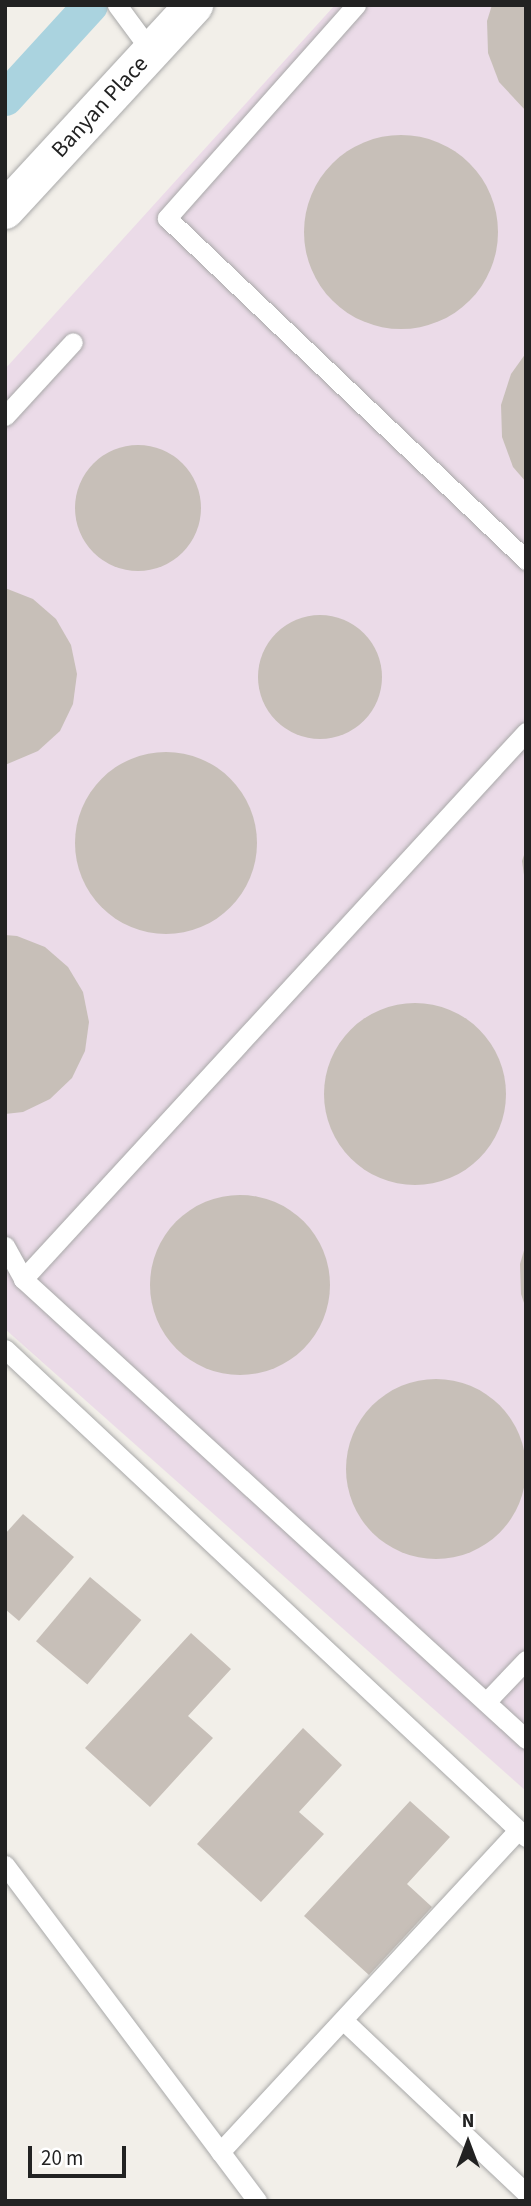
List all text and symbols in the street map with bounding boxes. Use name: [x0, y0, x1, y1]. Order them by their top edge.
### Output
street label: Banyan Place: [46, 51, 154, 163]
north arrow: [433, 2108, 503, 2178]
text: N: [462, 2108, 474, 2135]
scale bar: [32, 2132, 130, 2176]
text: 20 m: [41, 2143, 83, 2173]

